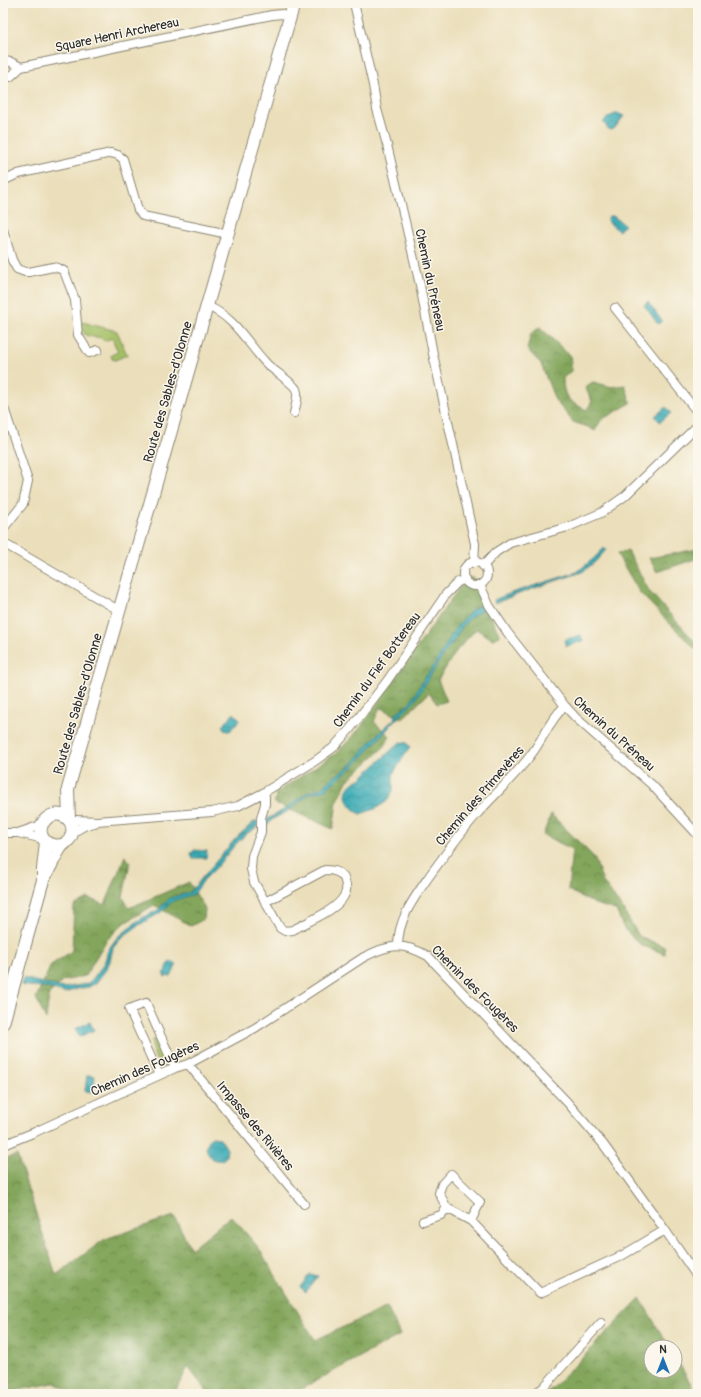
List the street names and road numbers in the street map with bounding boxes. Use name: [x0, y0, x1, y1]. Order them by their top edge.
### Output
street label: Square Henri Archereau: [54, 14, 180, 56]
street label: Chemin du Préneau: [411, 227, 449, 333]
street label: Route des Sables-d'Olonne: [140, 319, 196, 464]
street label: Chemin du Fief Bottereau: [330, 609, 424, 731]
street label: Route des Sables-d'Olonne: [50, 631, 106, 776]
street label: Chemin du Préneau: [570, 693, 658, 775]
street label: Chemin des Primevères: [432, 743, 528, 849]
street label: Chemin des Fougères: [428, 942, 522, 1036]
street label: Chemin des Fougères: [88, 1038, 202, 1100]
street label: Impasse des Rivières: [213, 1078, 297, 1174]

